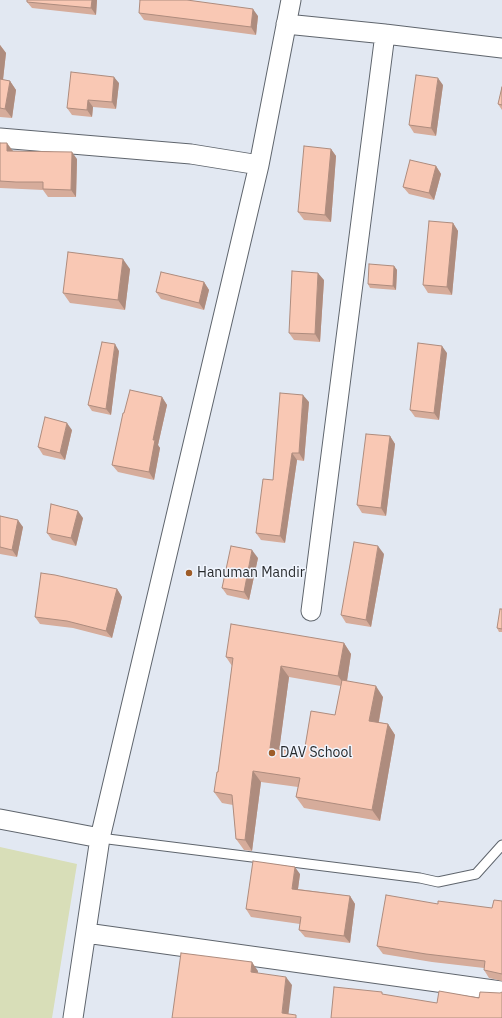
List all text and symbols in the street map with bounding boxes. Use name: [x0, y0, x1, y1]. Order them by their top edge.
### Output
place label: Hanuman Mandir: [197, 565, 305, 581]
marker: Hanuman Mandir: [184, 568, 194, 578]
place label: DAV School: [280, 745, 352, 761]
marker: DAV School: [267, 748, 277, 758]

